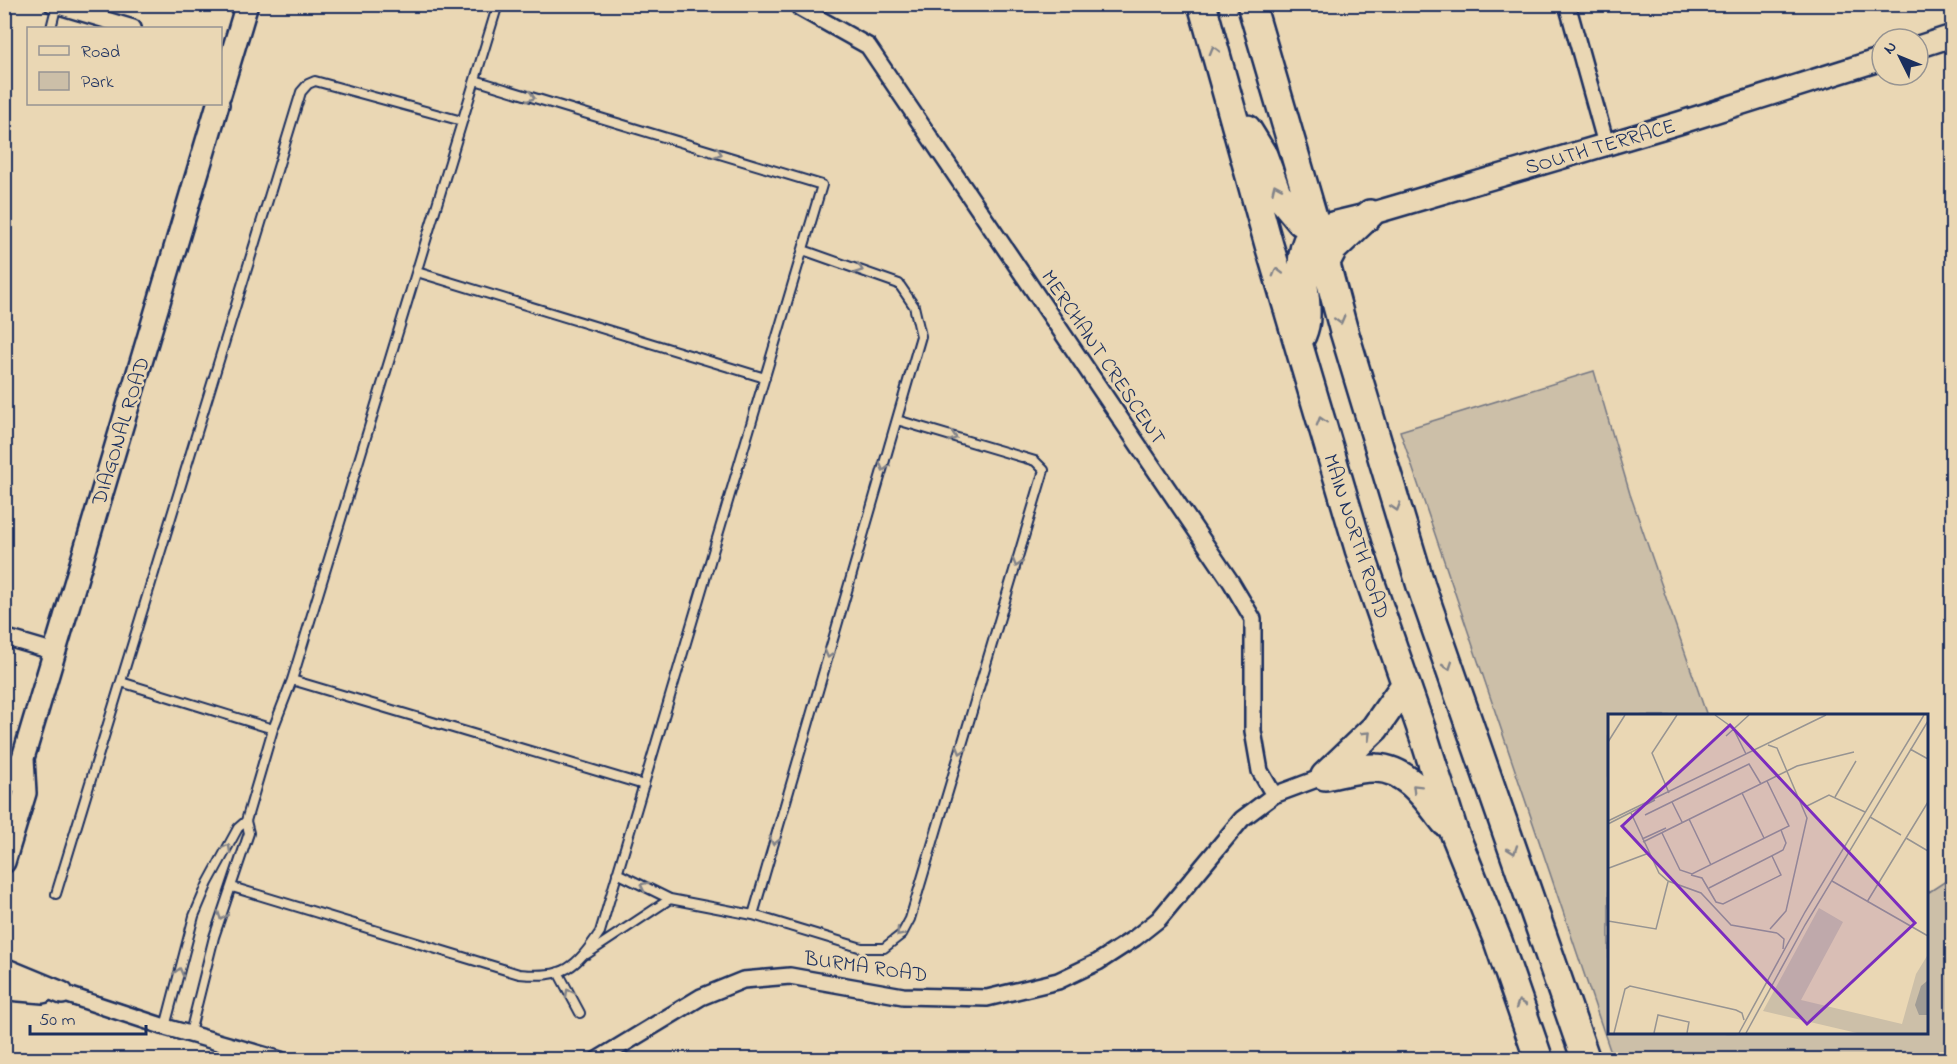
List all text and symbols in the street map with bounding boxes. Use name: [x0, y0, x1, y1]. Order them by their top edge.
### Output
legend: [27, 27, 222, 105]
north arrow: [1870, 27, 1930, 87]
text: N: [1878, 36, 1903, 60]
text: Road: [81, 40, 120, 66]
one-way arrow: [1209, 45, 1222, 55]
text: Park: [81, 70, 114, 96]
one-way arrow: [525, 90, 536, 102]
street label: SOUTH TERRACE: [1522, 112, 1679, 184]
one-way arrow: [712, 146, 723, 159]
one-way arrow: [1271, 183, 1283, 194]
one-way arrow: [853, 261, 864, 274]
street label: MERCHANT CRESCENT: [1033, 265, 1172, 452]
one-way arrow: [1272, 267, 1284, 278]
one-way arrow: [1333, 315, 1346, 325]
street label: DIAGONAL ROAD: [85, 354, 159, 510]
one-way arrow: [1316, 416, 1328, 427]
one-way arrow: [947, 430, 958, 442]
street label: MAIN NORTH ROAD: [1314, 450, 1396, 623]
one-way arrow: [879, 461, 891, 472]
one-way arrow: [1389, 501, 1401, 512]
one-way arrow: [1012, 557, 1024, 568]
one-way arrow: [824, 648, 836, 659]
one-way arrow: [1441, 660, 1454, 671]
inset map: [1608, 714, 1927, 1034]
one-way arrow: [1359, 732, 1370, 743]
one-way arrow: [956, 744, 968, 754]
one-way arrow: [1412, 784, 1423, 795]
one-way arrow: [769, 836, 781, 846]
one-way arrow: [220, 844, 231, 855]
one-way arrow: [1506, 844, 1519, 855]
one-way arrow: [639, 881, 650, 893]
one-way arrow: [216, 911, 229, 921]
one-way arrow: [896, 927, 907, 938]
street label: BURMA ROAD: [801, 944, 929, 991]
one-way arrow: [172, 967, 185, 977]
one-way arrow: [565, 988, 576, 999]
scale bar: [30, 998, 146, 1036]
one-way arrow: [1515, 999, 1528, 1010]
text: 50 m: [39, 1008, 76, 1034]

